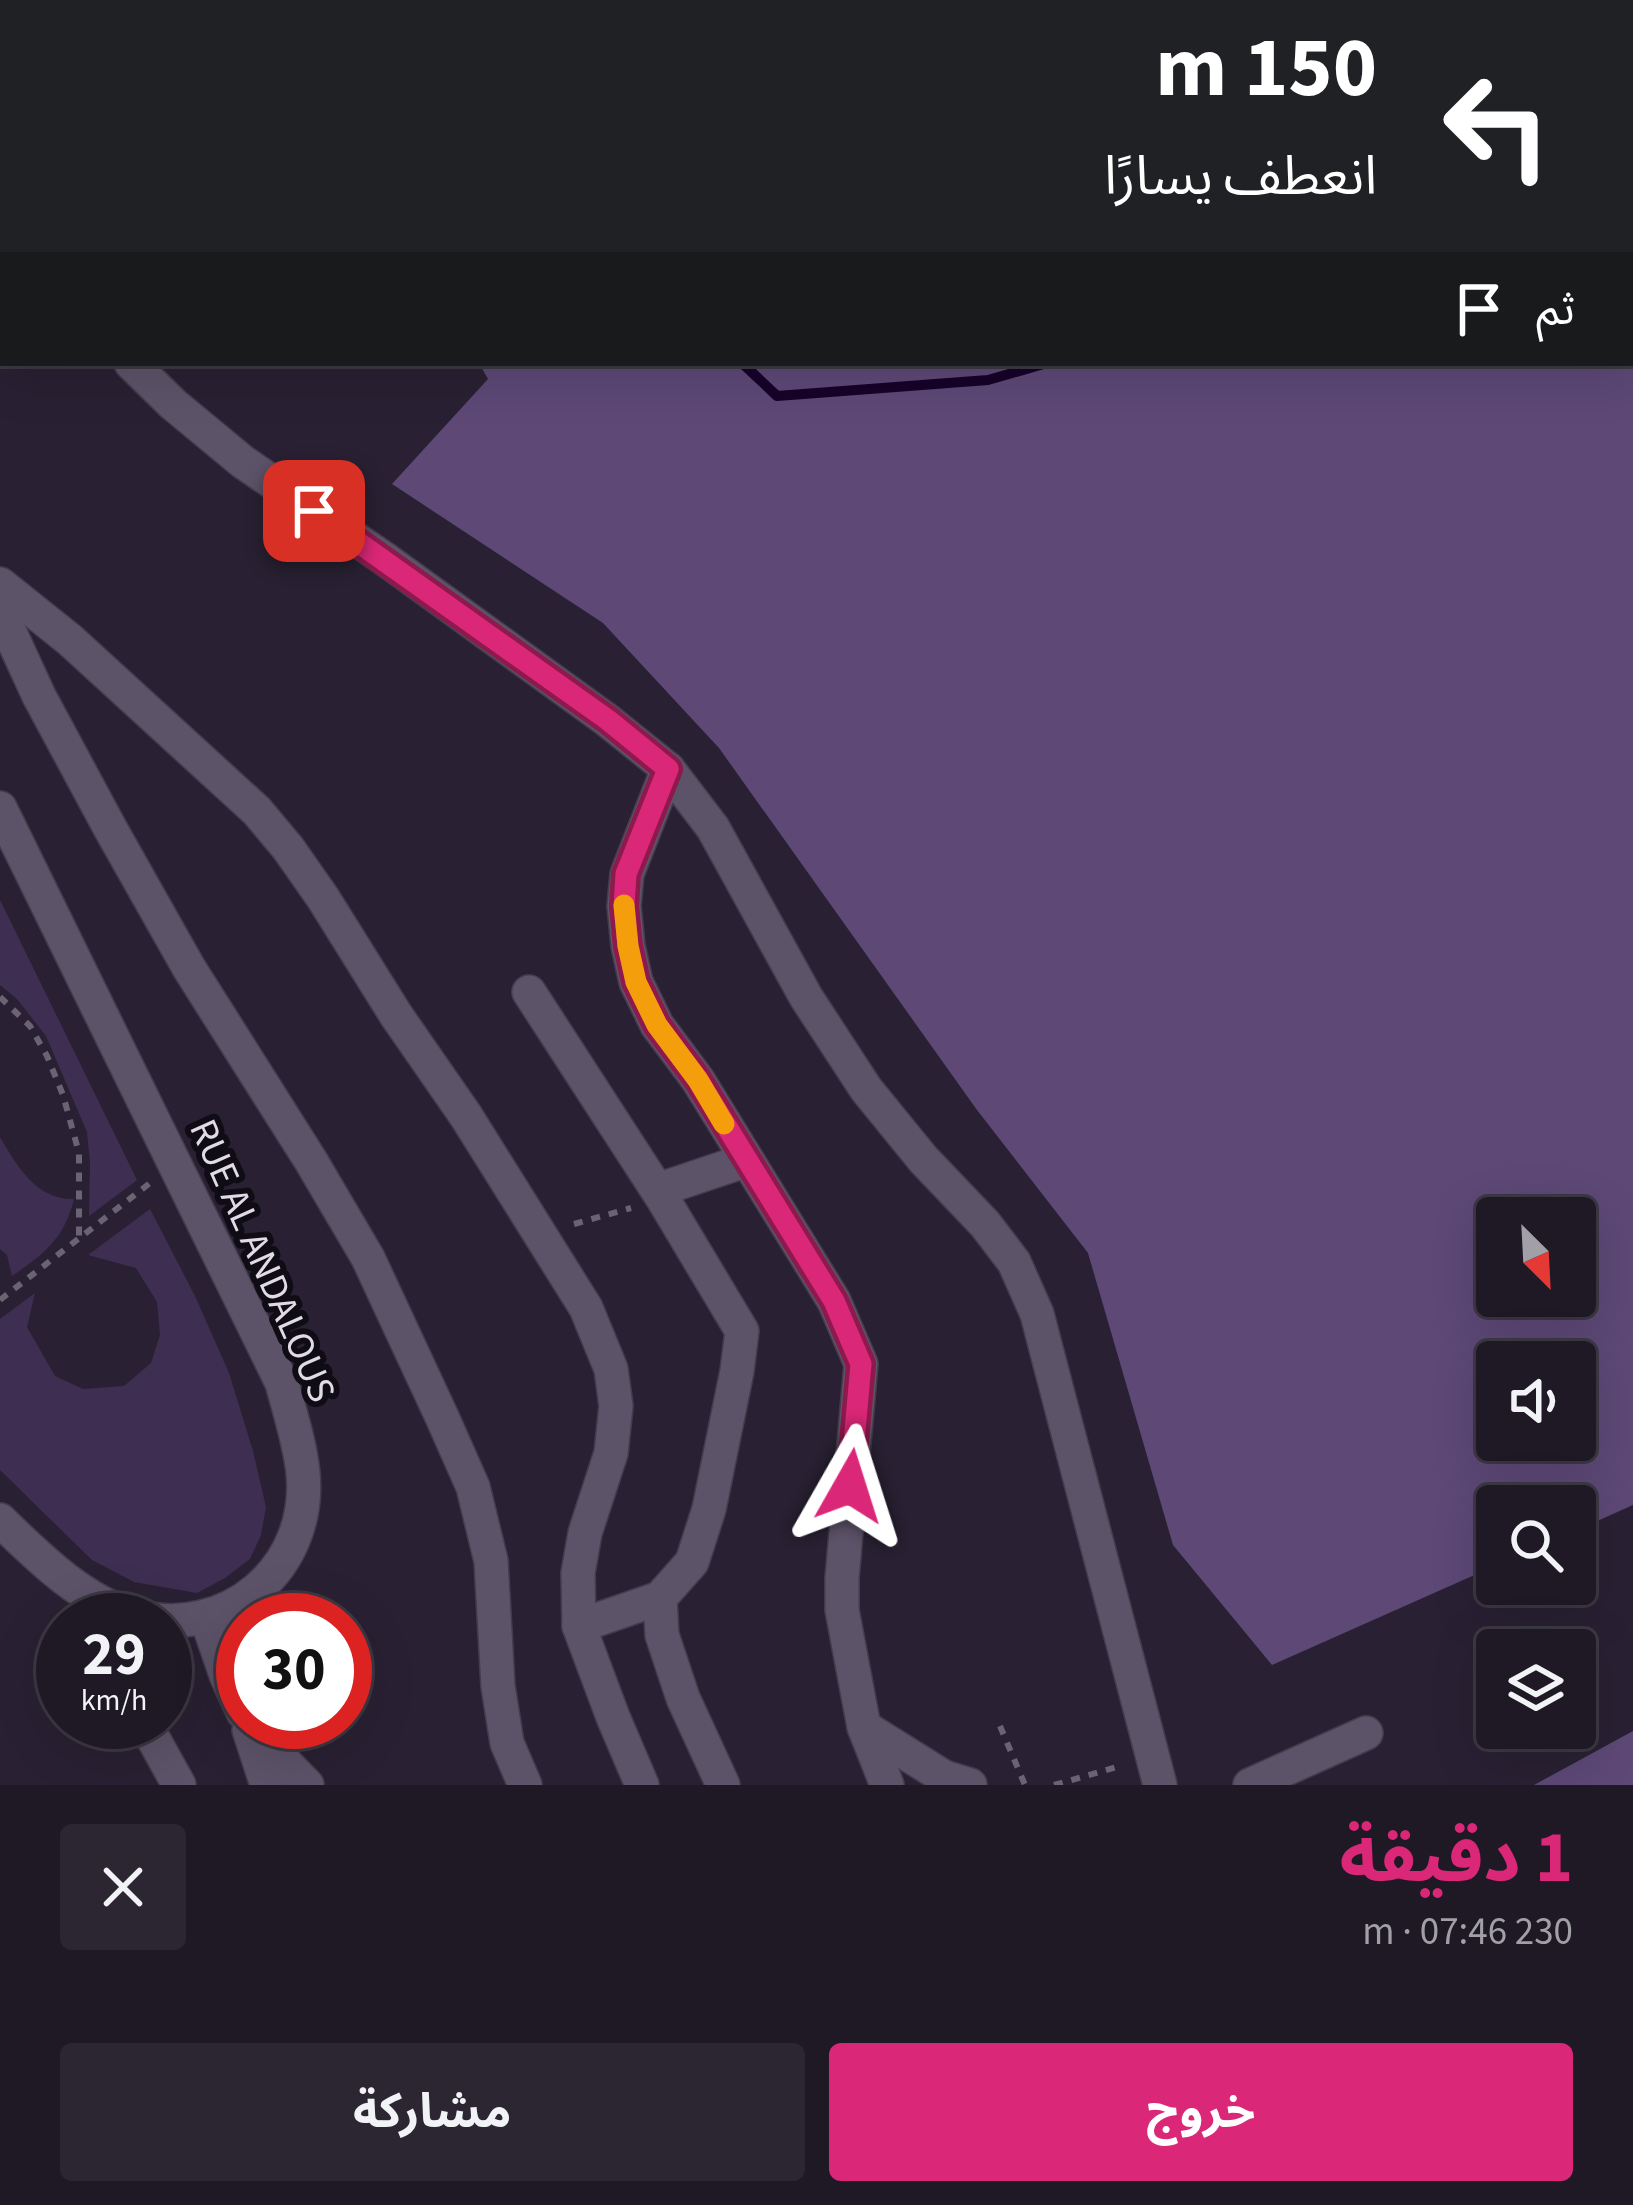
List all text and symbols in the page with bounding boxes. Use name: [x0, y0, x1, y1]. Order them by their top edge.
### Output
text: 150 m: [1155, 9, 1377, 129]
icon: left: [1419, 48, 1575, 204]
text: انعطف يسارًا: [1104, 139, 1377, 216]
icon: arrive: [1446, 276, 1512, 342]
text: ثم: [1536, 278, 1575, 342]
pin: [263, 460, 365, 562]
icon: arrive: [281, 478, 347, 544]
street label: RUE AL ANDALOUS: [175, 1110, 350, 1411]
north arrow: [1476, 1197, 1596, 1317]
map controls: [1476, 1197, 1596, 1749]
button: sound: [1476, 1341, 1596, 1461]
position arrow: [787, 1423, 913, 1549]
button: search: [1476, 1485, 1596, 1605]
speed limit sign: 30: [216, 1593, 372, 1749]
text: 29: [82, 1613, 146, 1698]
button: layers: [1476, 1629, 1596, 1749]
text: km/h: [81, 1679, 147, 1722]
text: 1 دقيقة: [1339, 1807, 1573, 1910]
button: close: [60, 1824, 186, 1950]
text: 230 m · 07:46: [1362, 1904, 1573, 1960]
button: مشاركة: [60, 2043, 805, 2181]
button: خروج: [829, 2043, 1573, 2181]

